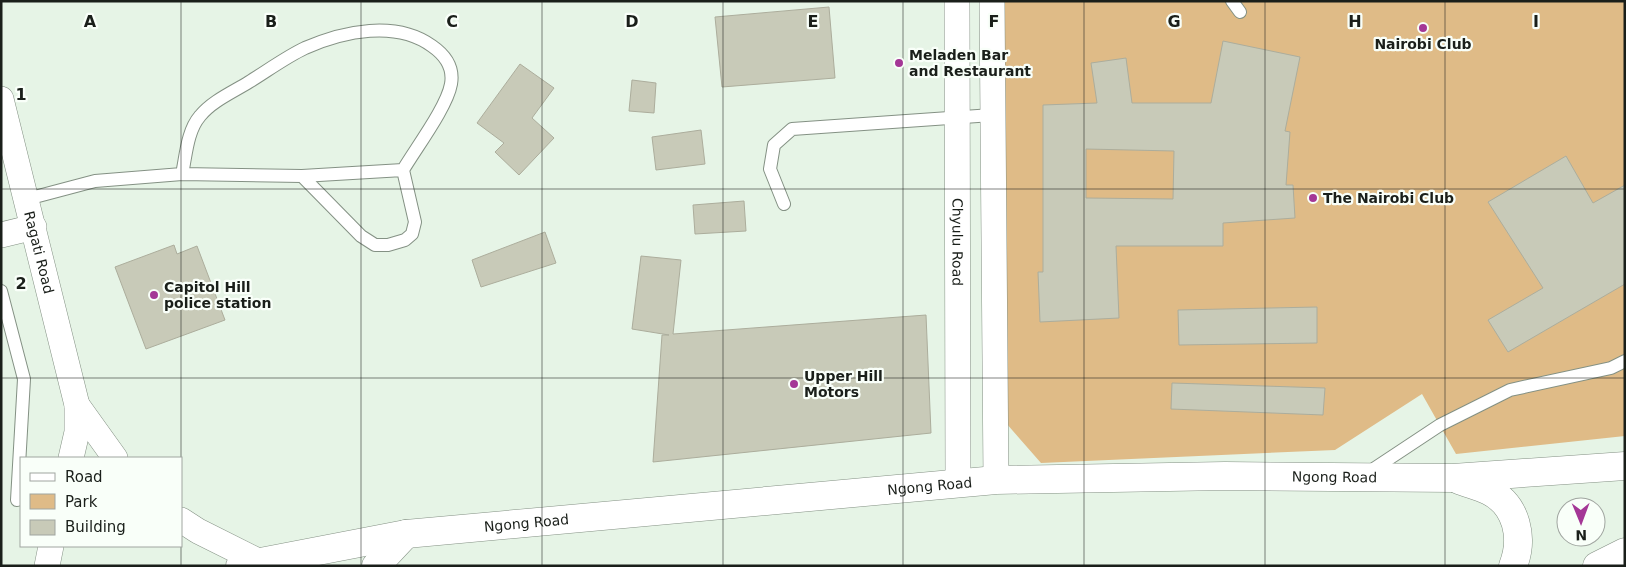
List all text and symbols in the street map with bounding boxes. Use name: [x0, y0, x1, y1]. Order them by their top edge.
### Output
text: A: [84, 12, 97, 31]
text: B: [265, 12, 277, 31]
text: C: [446, 12, 458, 31]
text: D: [625, 12, 639, 31]
text: E: [808, 12, 818, 31]
text: F: [989, 12, 999, 31]
text: G: [1167, 12, 1181, 31]
text: H: [1348, 12, 1362, 31]
text: I: [1533, 12, 1539, 31]
marker: Nairobi Club: [1417, 22, 1429, 34]
place label: Nairobi Club: [1374, 36, 1472, 52]
place label: Meladen Bar and Restaurant: [909, 47, 1031, 79]
marker: Meladen Bar and Restaurant: [893, 57, 905, 69]
text: 1: [15, 85, 27, 104]
place label: The Nairobi Club: [1323, 190, 1454, 206]
marker: The Nairobi Club: [1307, 192, 1319, 204]
street label: Chyulu Road: [949, 198, 966, 286]
street label: Ragati Road: [21, 209, 57, 295]
text: 2: [15, 274, 27, 293]
place label: Capitol Hill police station: [164, 279, 271, 311]
marker: Capitol Hill police station: [148, 289, 160, 301]
place label: Upper Hill Motors: [804, 368, 883, 400]
marker: Upper Hill Motors: [788, 378, 800, 390]
legend: [20, 457, 182, 547]
text: Road: [65, 468, 103, 486]
street label: Ngong Road: [1292, 469, 1377, 485]
street label: Ngong Road: [887, 474, 973, 498]
text: Park: [65, 493, 98, 511]
north arrow: [1556, 497, 1606, 547]
street label: Ngong Road: [483, 511, 570, 535]
text: Building: [65, 518, 126, 536]
text: N: [1575, 527, 1587, 543]

